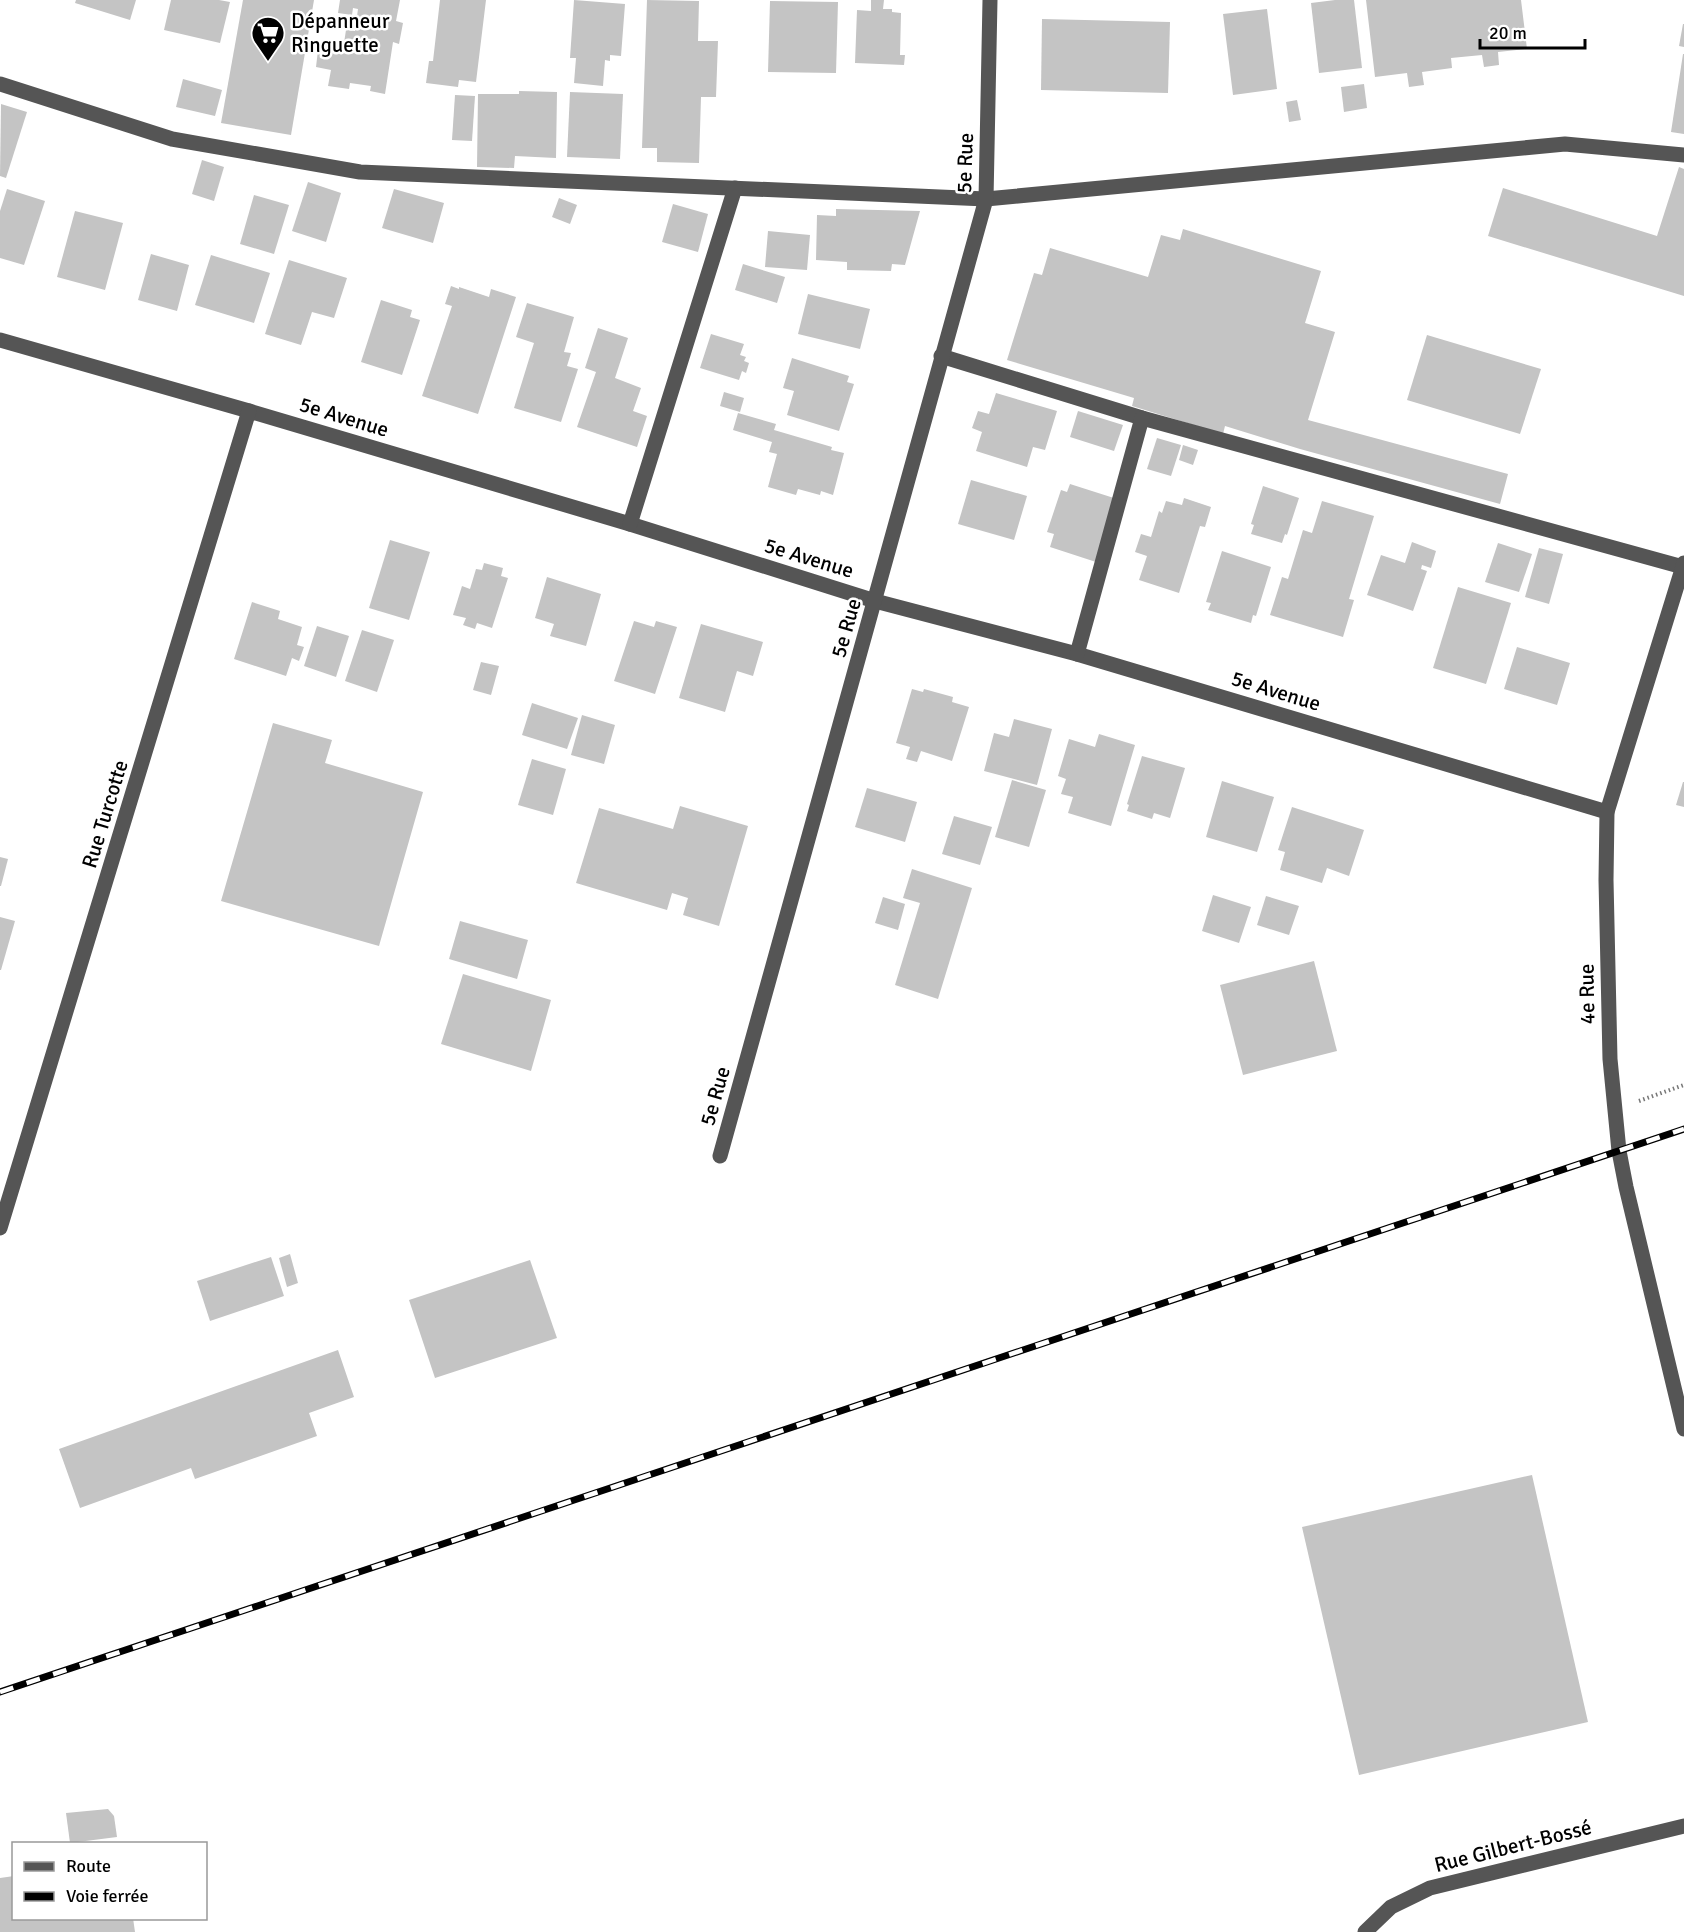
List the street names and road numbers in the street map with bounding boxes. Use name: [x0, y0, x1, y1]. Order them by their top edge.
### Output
street label: 5e Rue: [951, 132, 979, 194]
street label: 5e Avenue: [296, 391, 392, 443]
street label: 5e Avenue: [761, 532, 857, 584]
street label: 5e Rue: [825, 595, 867, 661]
street label: 5e Avenue: [1228, 665, 1324, 717]
street label: Rue Turcotte: [76, 757, 134, 871]
street label: 4e Rue: [1573, 963, 1601, 1025]
street label: 5e Rue: [694, 1063, 736, 1129]
street label: Rue Gilbert-Bossé: [1432, 1814, 1594, 1878]

